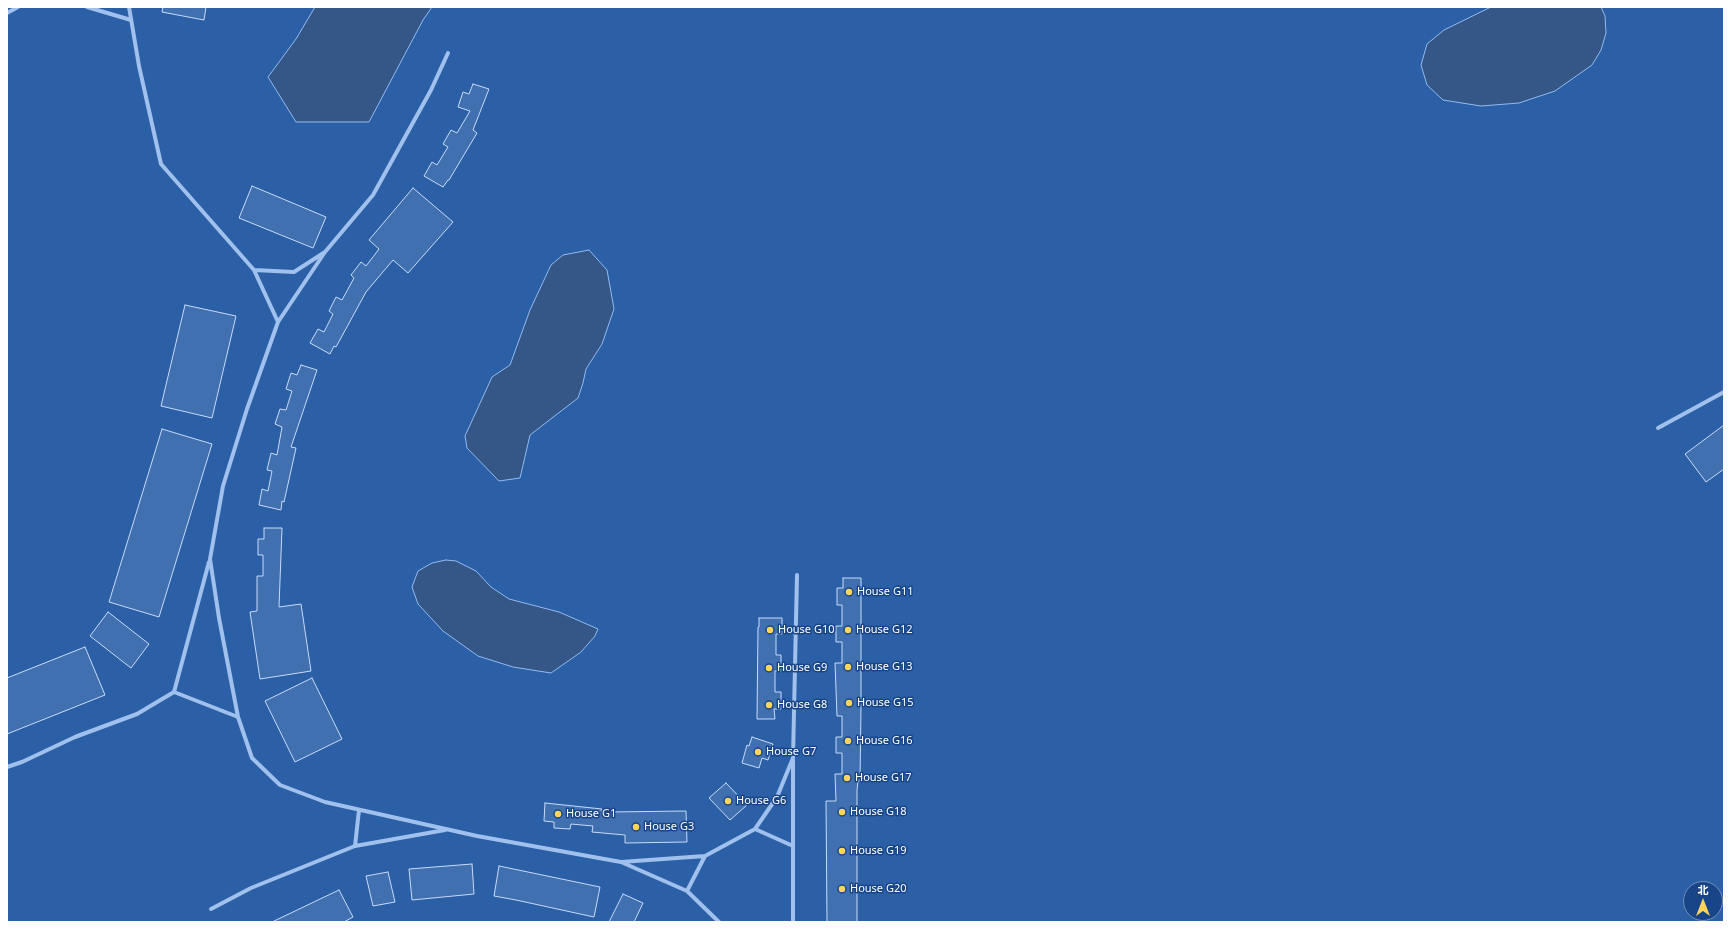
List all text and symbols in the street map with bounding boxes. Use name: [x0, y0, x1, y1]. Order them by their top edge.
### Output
place label: House G11: [857, 585, 914, 599]
marker: House G11: [844, 587, 854, 597]
place label: House G10: [778, 623, 835, 637]
place label: House G12: [856, 623, 913, 637]
marker: House G10: [765, 625, 775, 635]
marker: House G12: [843, 625, 853, 635]
place label: House G13: [856, 660, 913, 674]
place label: House G9: [777, 661, 827, 675]
marker: House G13: [843, 662, 853, 672]
marker: House G9: [764, 663, 774, 673]
place label: House G15: [857, 696, 914, 710]
place label: House G8: [777, 698, 827, 712]
marker: House G15: [844, 698, 854, 708]
marker: House G8: [764, 700, 774, 710]
place label: House G16: [856, 734, 913, 748]
marker: House G16: [843, 736, 853, 746]
place label: House G7: [766, 745, 816, 759]
marker: House G7: [753, 747, 763, 757]
place label: House G17: [855, 771, 912, 785]
marker: House G17: [842, 773, 852, 783]
place label: House G6: [736, 794, 786, 808]
marker: House G6: [723, 796, 733, 806]
place label: House G18: [850, 805, 907, 819]
place label: House G1: [566, 807, 616, 821]
marker: House G18: [837, 807, 847, 817]
marker: House G1: [553, 809, 563, 819]
place label: House G3: [644, 820, 694, 834]
marker: House G3: [631, 822, 641, 832]
place label: House G19: [850, 844, 907, 858]
marker: House G19: [837, 846, 847, 856]
north arrow: [1683, 881, 1723, 921]
place label: House G20: [850, 882, 907, 896]
text: 北: [1698, 882, 1709, 897]
marker: House G20: [837, 884, 847, 894]

